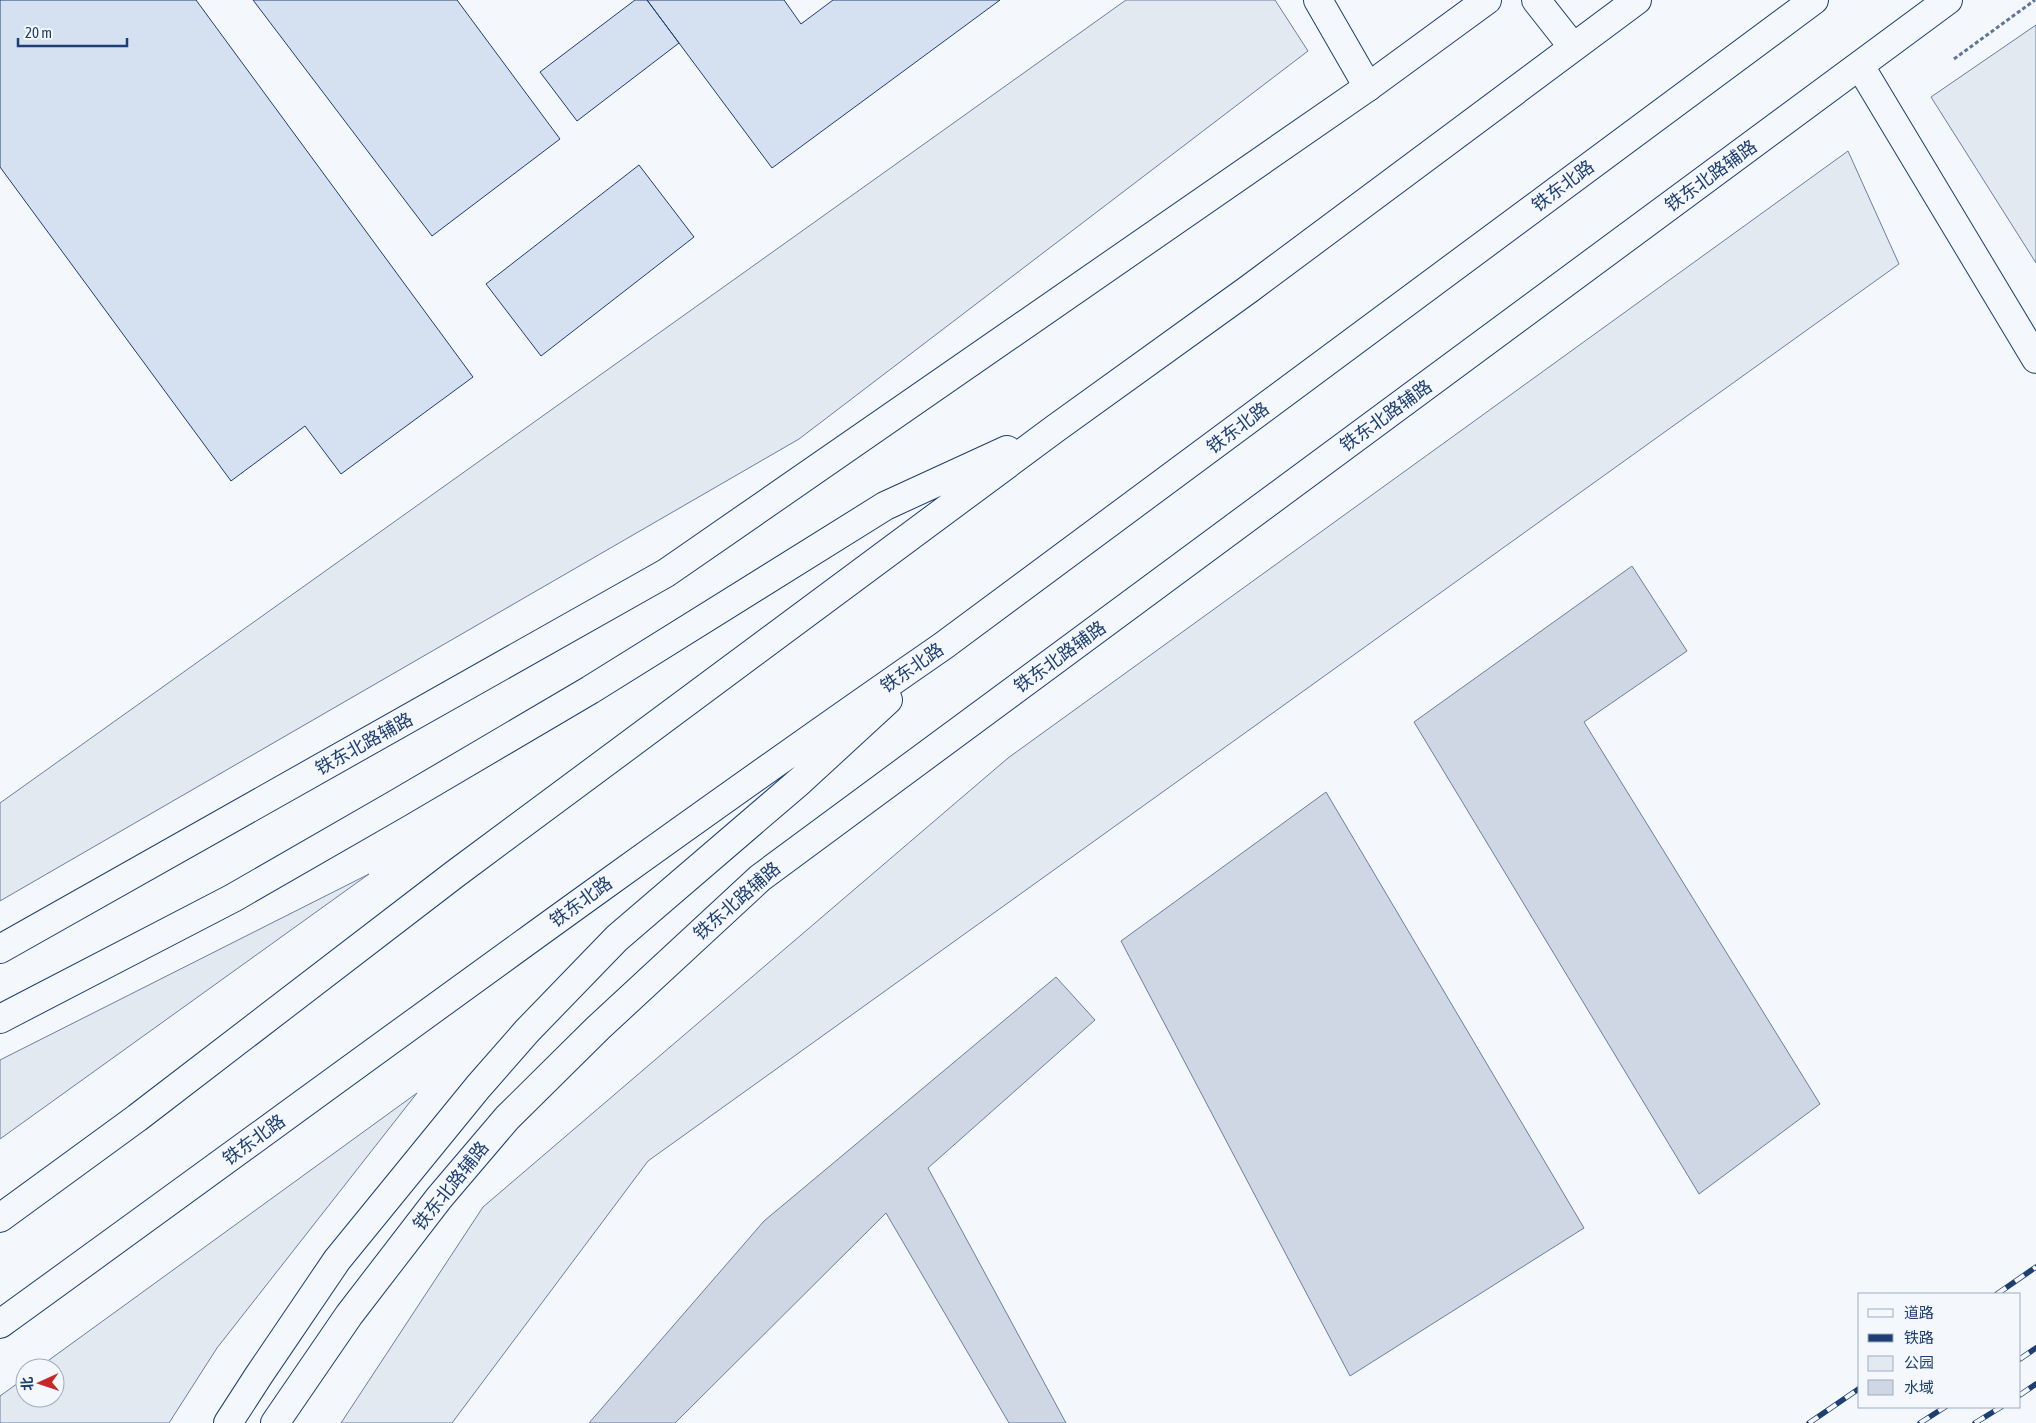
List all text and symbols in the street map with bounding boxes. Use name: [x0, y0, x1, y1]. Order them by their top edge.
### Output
scale bar: [18, 15, 126, 47]
text: 20 m: [25, 24, 52, 41]
street label: 铁东北路辅路: [1661, 135, 1761, 216]
street label: 铁东北路: [1528, 156, 1598, 216]
street label: 铁东北路辅路: [1336, 375, 1436, 456]
street label: 铁东北路: [1203, 398, 1273, 458]
street label: 铁东北路辅路: [1010, 616, 1110, 697]
street label: 铁东北路: [876, 638, 947, 697]
street label: 铁东北路辅路: [311, 708, 416, 779]
street label: 铁东北路辅路: [689, 857, 784, 944]
street label: 铁东北路: [545, 872, 616, 931]
street label: 铁东北路: [218, 1110, 289, 1169]
street label: 铁东北路辅路: [408, 1137, 493, 1234]
legend: [1858, 1293, 2021, 1408]
text: 道路: [1904, 1304, 1934, 1321]
text: 铁路: [1904, 1329, 1934, 1346]
text: 公园: [1904, 1354, 1934, 1371]
north arrow: [15, 1358, 65, 1408]
text: 北: [19, 1376, 35, 1391]
text: 水域: [1904, 1379, 1934, 1396]

